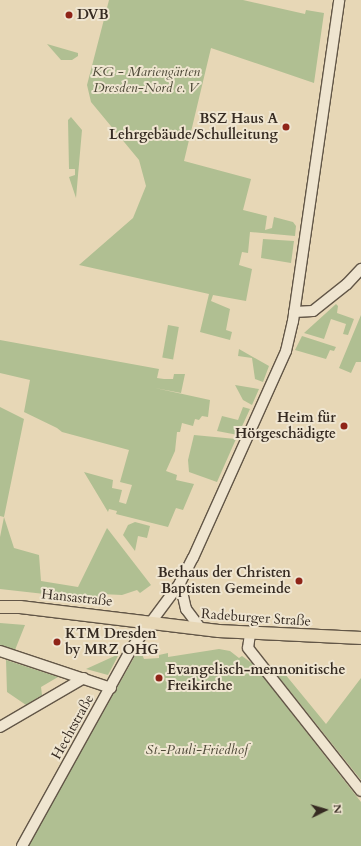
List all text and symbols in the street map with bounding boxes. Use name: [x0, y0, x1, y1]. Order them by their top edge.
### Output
place label: DVB: [77, 7, 109, 23]
marker: DVB: [64, 10, 74, 20]
park label: KG - Mariengärten Dresden-Nord e. V: [92, 64, 200, 96]
place label: BSZ Haus A Lehrgebäude/Schulleitung: [109, 111, 278, 144]
marker: BSZ Haus A Lehrgebäude/Schulleitung: [281, 122, 291, 132]
place label: Heim für Hörgeschädigte: [235, 410, 336, 442]
marker: Heim für Hörgeschädigte: [339, 421, 349, 431]
place label: Bethaus der Christen Baptisten Gemeinde: [157, 565, 291, 598]
marker: Bethaus der Christen Baptisten Gemeinde: [294, 576, 304, 586]
street label: Hansastraße: [41, 586, 113, 610]
street label: Radeburger Straße: [200, 606, 312, 630]
place label: KTM Dresden by MRZ OHG: [65, 626, 159, 658]
marker: KTM Dresden by MRZ OHG: [52, 637, 62, 647]
place label: Evangelisch-mennonitische Freikirche: [167, 662, 346, 694]
marker: Evangelisch-mennonitische Freikirche: [154, 673, 164, 683]
street label: Hechtstraße: [48, 692, 98, 762]
park label: St.-Pauli-Friedhof: [146, 742, 248, 758]
north arrow: [305, 790, 345, 830]
text: N: [330, 803, 345, 814]

